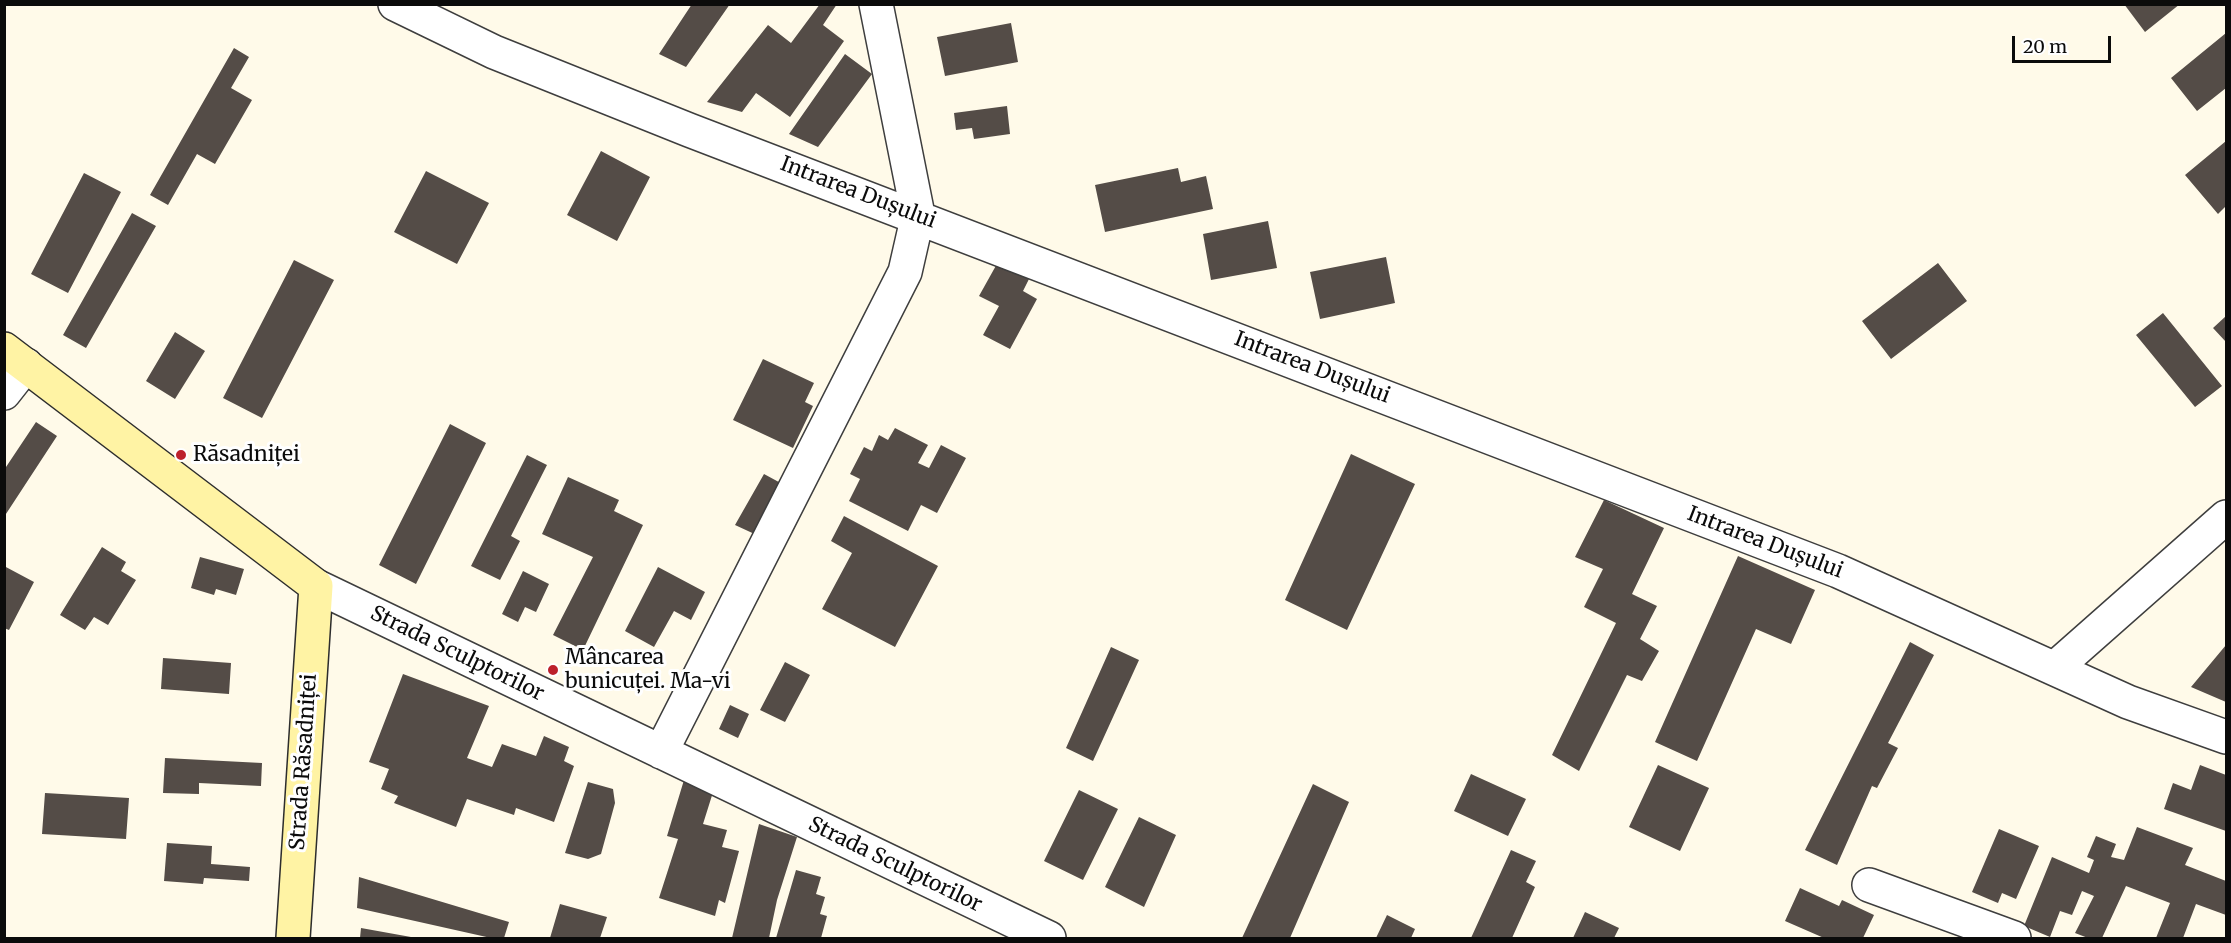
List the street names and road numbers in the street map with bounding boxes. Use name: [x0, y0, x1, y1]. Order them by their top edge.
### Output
street label: Intrarea Dușului: [777, 152, 939, 234]
street label: Intrarea Dușului: [1231, 327, 1393, 409]
street label: Intrarea Dușului: [1684, 502, 1846, 584]
street label: Strada Sculptorilor: [366, 601, 548, 707]
street label: Strada Răsadniței: [285, 673, 323, 851]
street label: Strada Sculptorilor: [804, 812, 986, 918]

